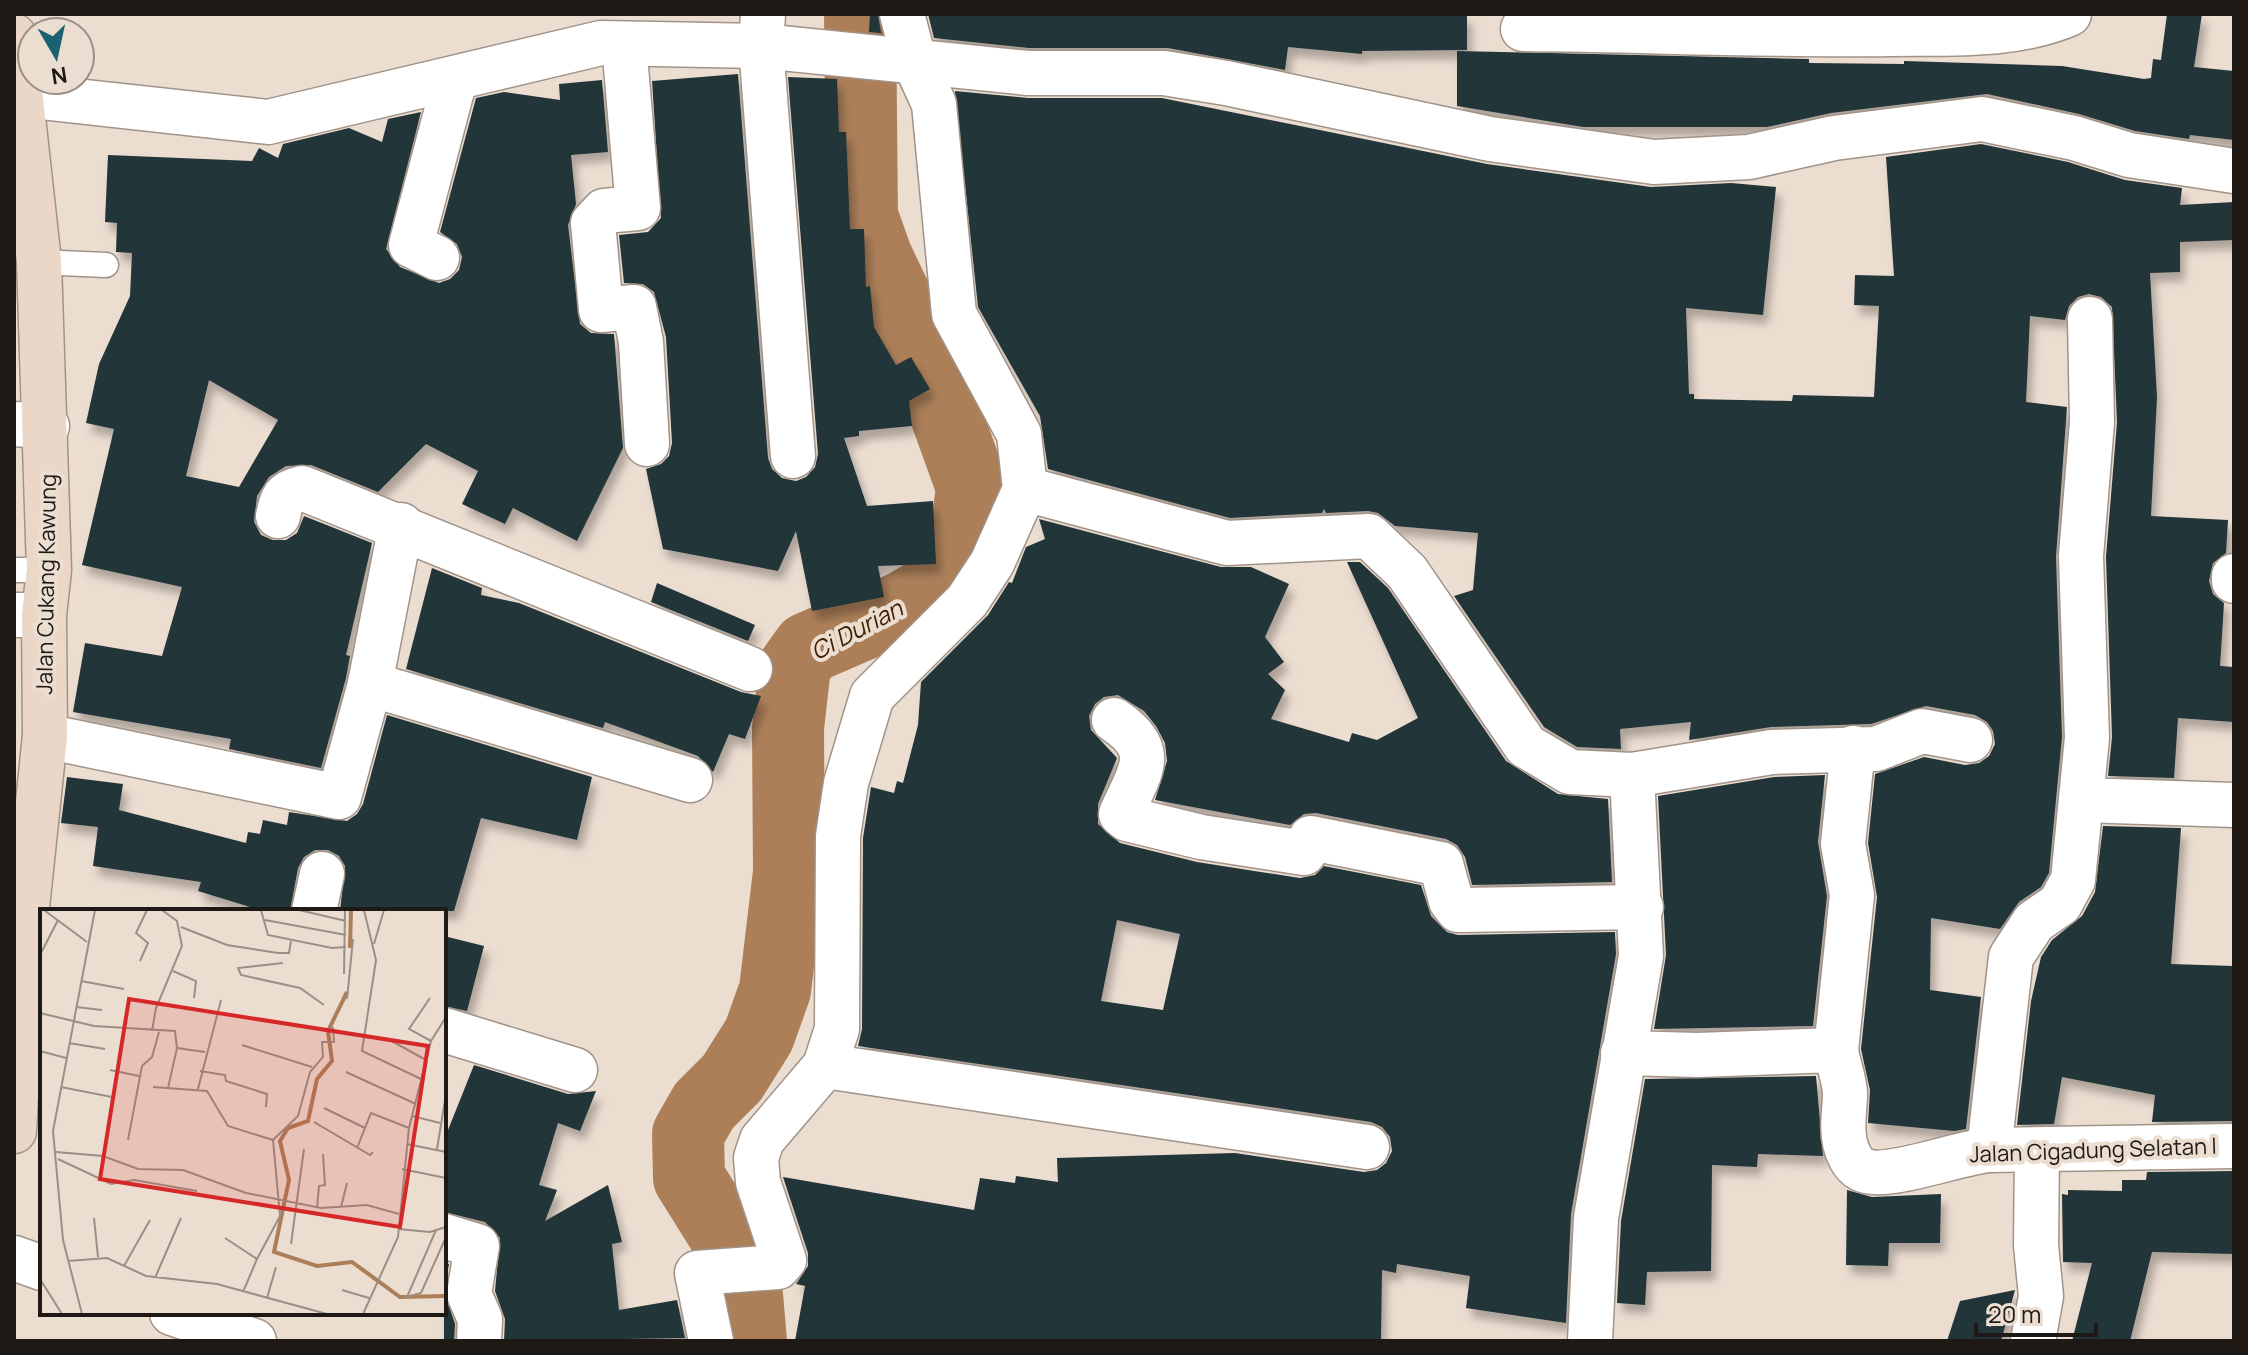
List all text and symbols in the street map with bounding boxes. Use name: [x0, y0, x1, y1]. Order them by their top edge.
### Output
north arrow: [16, 16, 96, 96]
text: N: [49, 60, 69, 92]
street label: Jalan Cukang Kawung: [29, 473, 63, 695]
water label: Ci Durian: [804, 591, 908, 667]
inset map: [40, 909, 446, 1315]
street label: Jalan Cigadung Selatan I: [1969, 1131, 2217, 1169]
scale bar: [1976, 1287, 2096, 1337]
text: 20 m: [1988, 1297, 2041, 1330]

